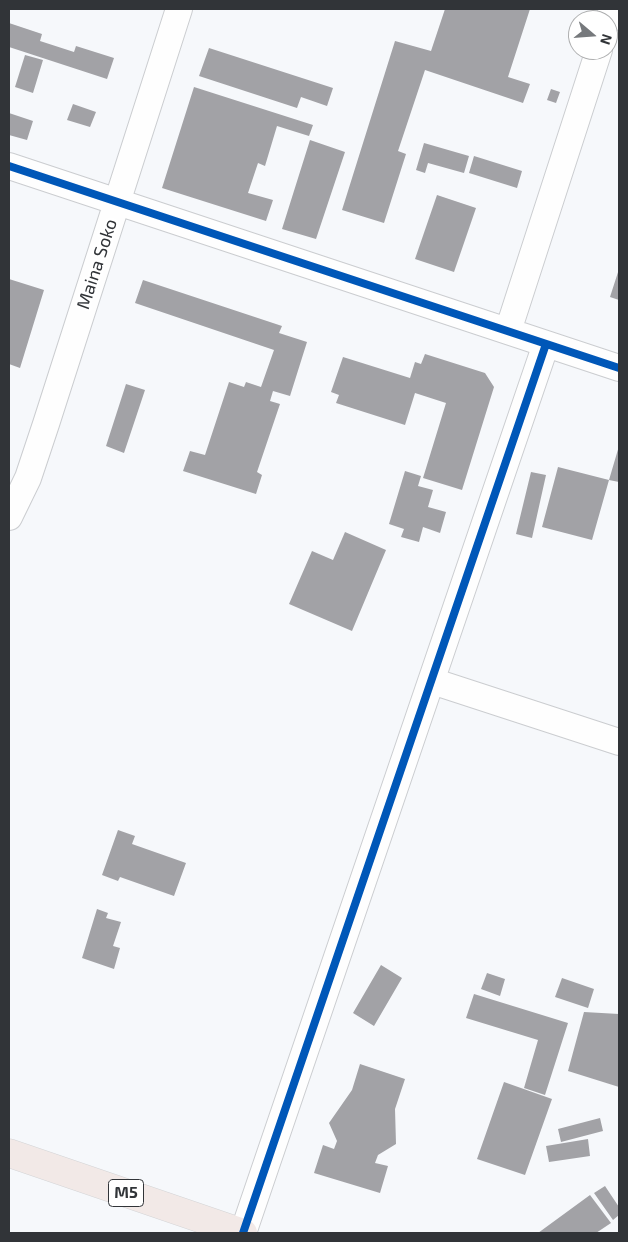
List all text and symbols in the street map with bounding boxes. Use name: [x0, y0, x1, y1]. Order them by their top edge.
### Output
north arrow: [568, 10, 618, 60]
text: N: [597, 32, 616, 47]
street label: Maina Soko: [72, 216, 122, 312]
road number: M5: [108, 1180, 144, 1206]

